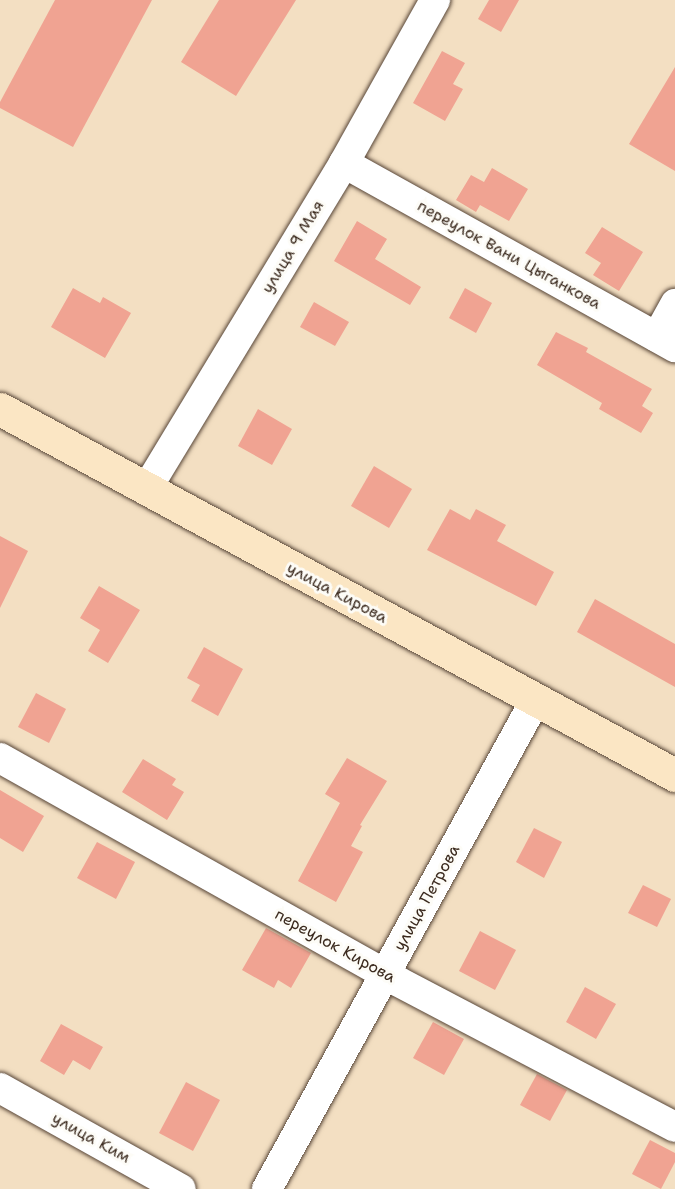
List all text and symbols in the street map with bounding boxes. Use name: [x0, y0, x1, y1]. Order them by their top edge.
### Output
street label: переулок Вани Цыганкова: [414, 196, 604, 314]
street label: улица 9 Мая: [258, 197, 328, 297]
street label: улица Кирова: [283, 558, 391, 628]
street label: улица Петрова: [390, 842, 464, 954]
street label: переулок Кирова: [271, 905, 399, 987]
street label: улица Ким: [49, 1109, 133, 1167]

